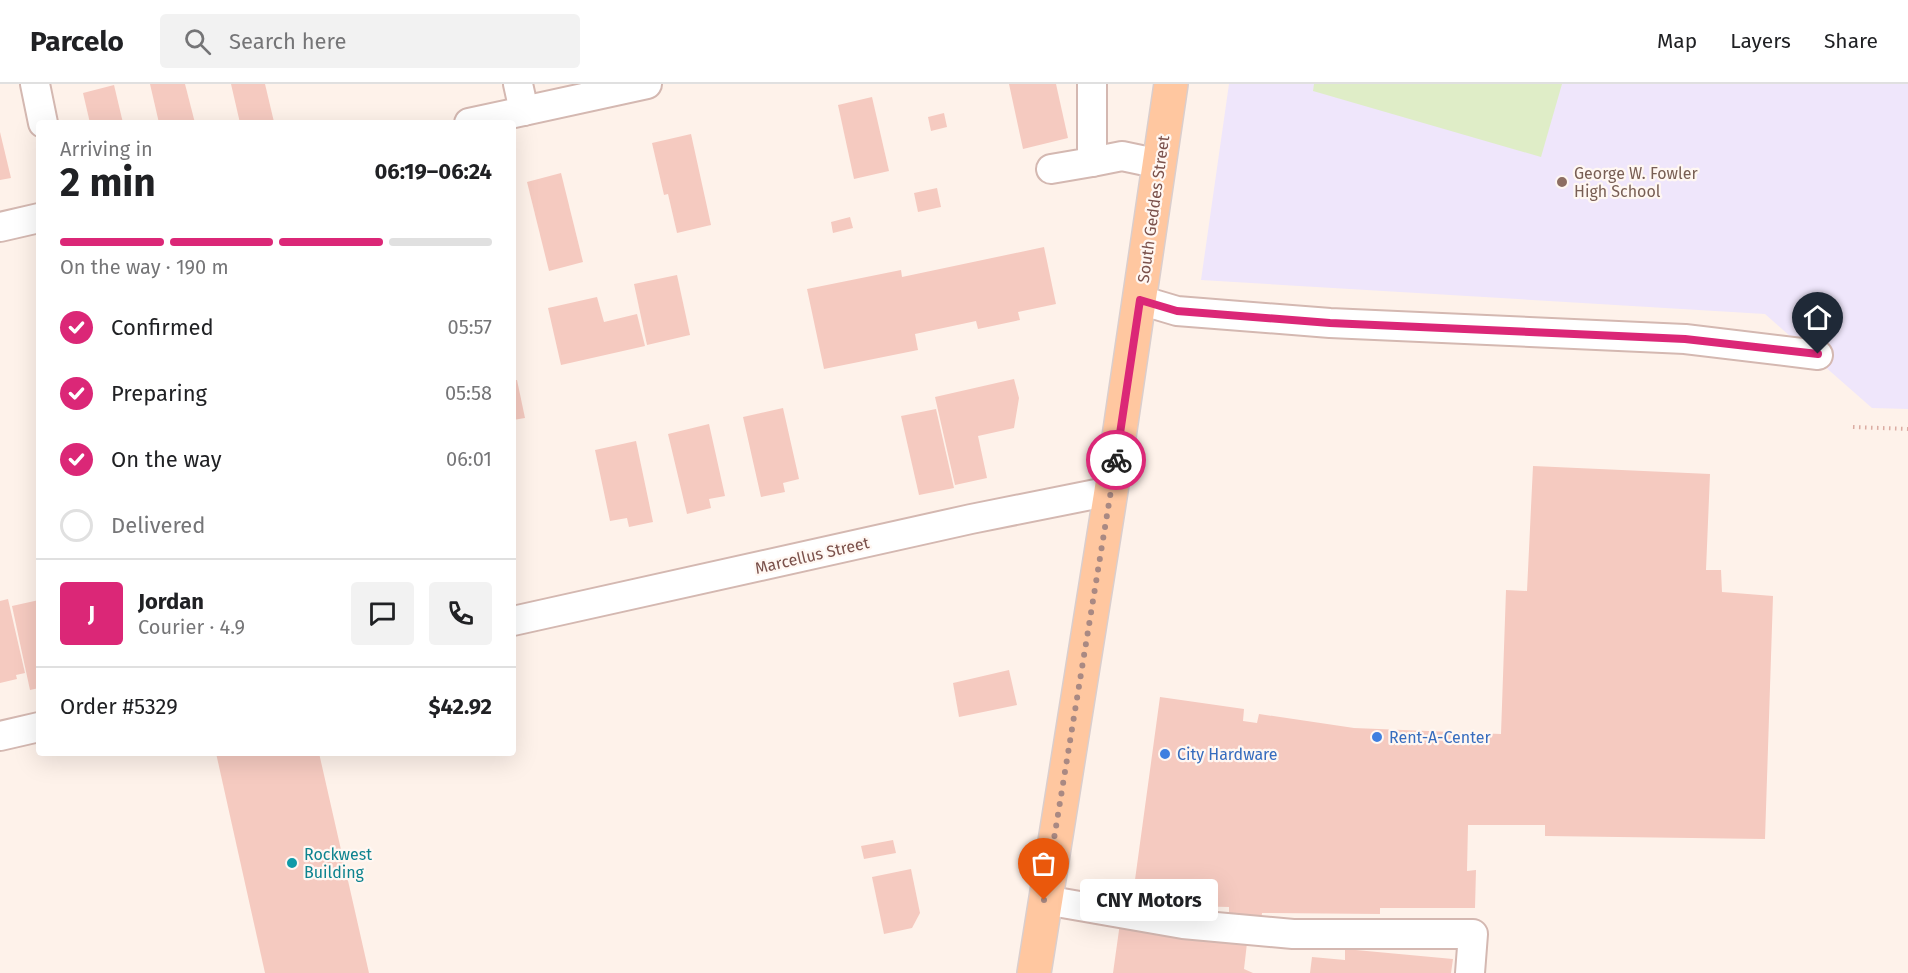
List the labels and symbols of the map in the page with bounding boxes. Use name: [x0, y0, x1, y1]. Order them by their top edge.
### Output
street label: South Geddes Street: [1134, 134, 1173, 284]
place label: George W. Fowler High School: [1574, 164, 1698, 201]
marker: George W. Fowler High School: [1555, 175, 1569, 189]
pin: [1792, 292, 1843, 354]
courier: [1086, 430, 1146, 490]
street label: Marcellus Street: [753, 533, 871, 578]
place label: Rent-A-Center: [1389, 728, 1491, 747]
marker: Rent-A-Center: [1370, 730, 1384, 744]
place label: City Hardware: [1177, 745, 1278, 764]
marker: City Hardware: [1158, 747, 1172, 761]
pin: [1018, 838, 1069, 900]
place label: Rockwest Building: [304, 845, 372, 882]
marker: Rockwest Building: [285, 856, 299, 870]
callout: CNY Motors: [1080, 879, 1218, 921]

